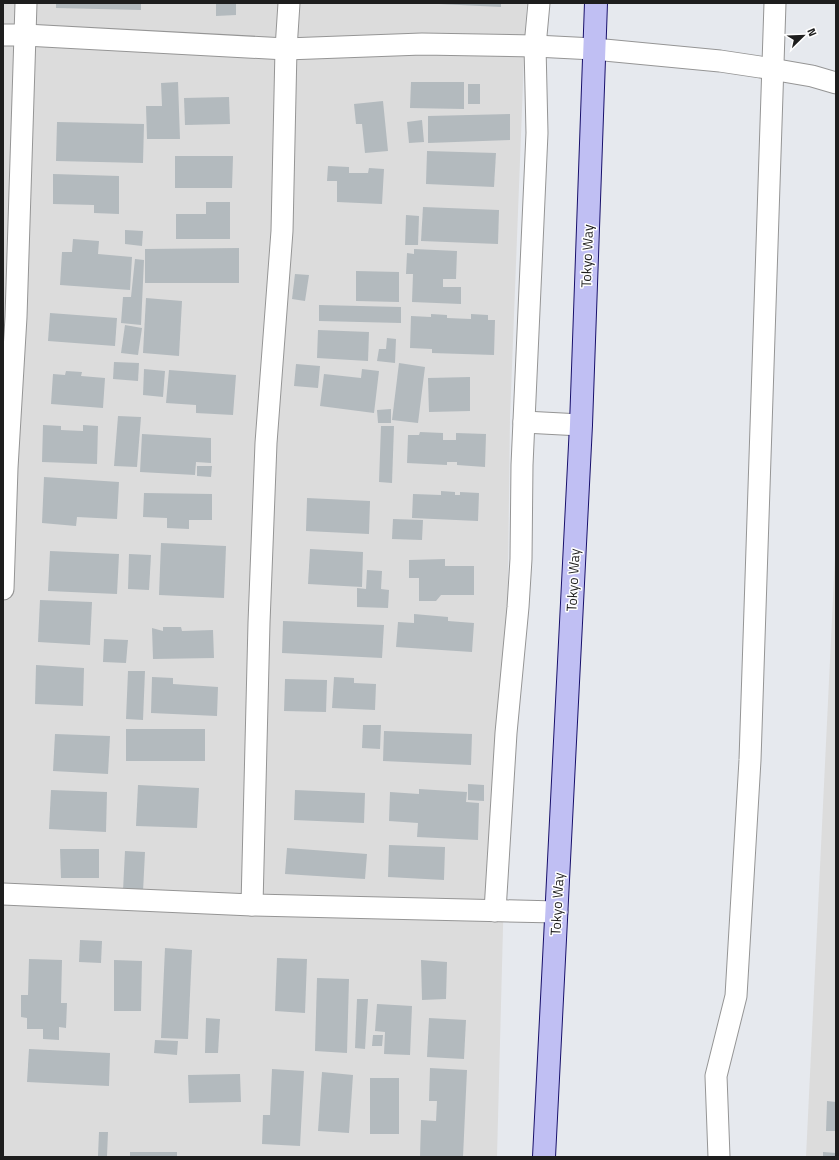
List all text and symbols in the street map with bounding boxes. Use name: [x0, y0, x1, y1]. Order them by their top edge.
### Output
north arrow: [783, 16, 823, 56]
text: N: [803, 25, 821, 39]
street label: Tokyo Way: [575, 224, 598, 288]
street label: Tokyo Way: [560, 548, 585, 612]
street label: Tokyo Way: [544, 872, 569, 936]

